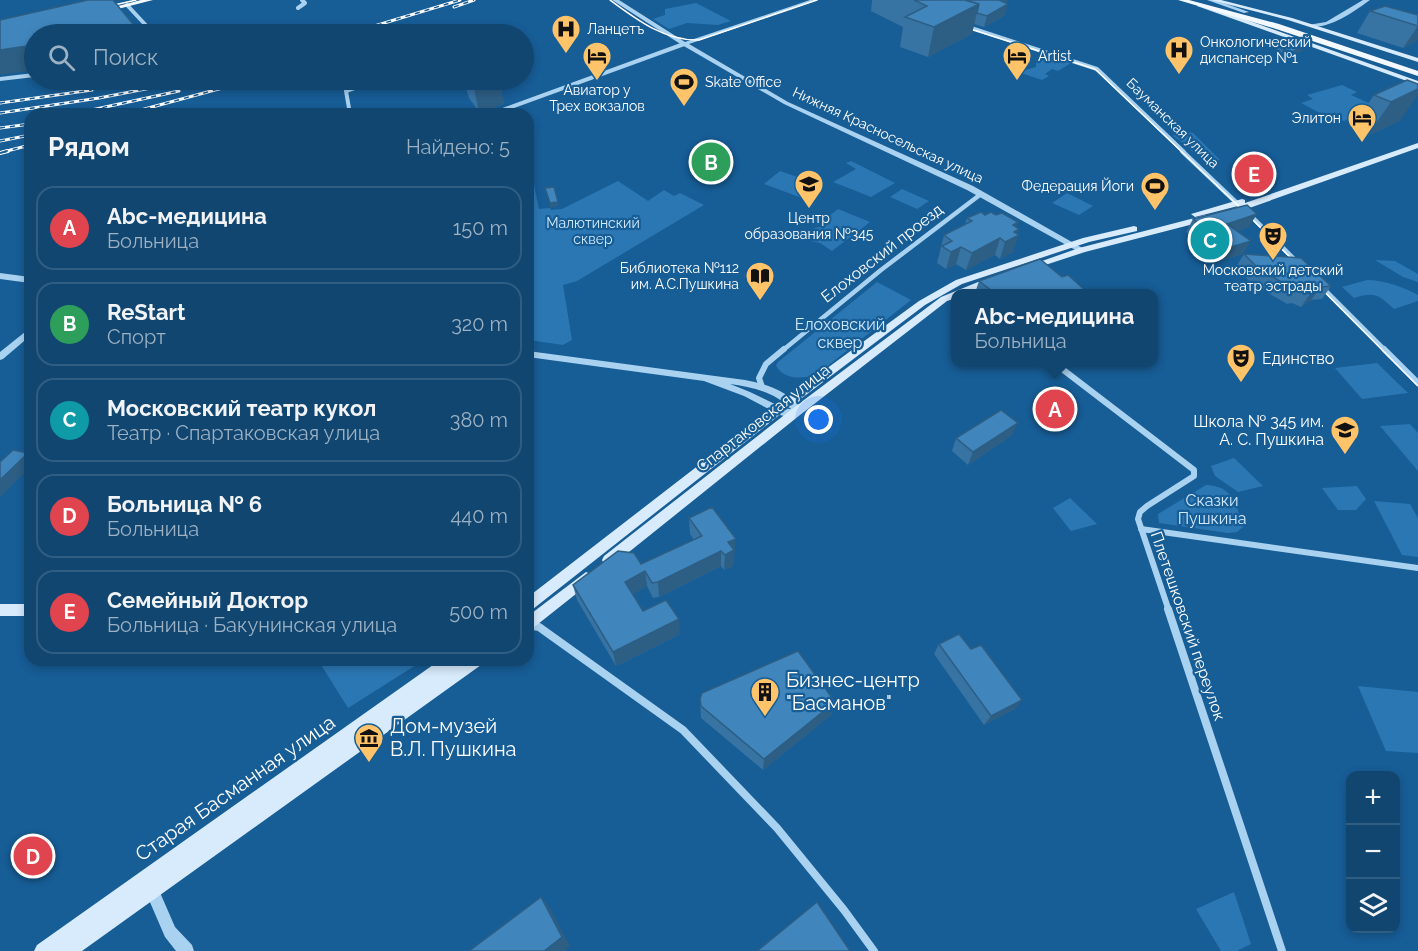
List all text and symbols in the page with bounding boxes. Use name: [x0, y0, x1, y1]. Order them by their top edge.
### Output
hospital icon: Ланцетъ: [550, 13, 582, 55]
place label: Ланцетъ: [587, 21, 644, 37]
search box: [24, 24, 534, 90]
hospital icon: Онкологический диспансер №1: [1163, 34, 1195, 76]
place label: Онкологический диспансер №1: [1200, 34, 1311, 66]
hotel icon: Авиатор у Трех вокзалов: [581, 40, 613, 82]
hotel icon: Artist: [1001, 40, 1033, 82]
icon: search: [45, 41, 78, 74]
text: Поиск: [93, 44, 158, 70]
place label: Artist: [1038, 48, 1072, 64]
sports icon: Skate Office: [668, 66, 700, 108]
place label: Skate Office: [705, 74, 781, 90]
street label: Бауманская улица: [1123, 75, 1223, 171]
place label: Авиатор у Трех вокзалов: [549, 82, 645, 114]
street label: Нижняя Красносельская улица: [790, 84, 986, 186]
hotel icon: Элитон: [1346, 102, 1378, 144]
place label: Элитон: [1292, 110, 1341, 126]
text: Рядом: [48, 132, 130, 162]
text: Найдено: 5: [406, 135, 510, 159]
pin: B: [692, 140, 730, 184]
pin: E: [1234, 152, 1274, 196]
school or university icon: Центр образования №345: [793, 168, 825, 210]
sports icon: Федерация Йоги: [1139, 170, 1171, 212]
place label: Федерация Йоги: [1022, 177, 1134, 194]
street label: Елоховский проезд: [817, 200, 947, 306]
text: Abc-медицина: [107, 203, 267, 229]
place label: Центр образования №345: [744, 210, 874, 242]
park label: Малютинский сквер: [546, 215, 640, 247]
text: A: [63, 216, 76, 240]
text: 150 m: [453, 216, 508, 240]
pin: C: [1190, 218, 1230, 262]
theatre icon: Московский детский театр эстрады: [1257, 220, 1289, 262]
text: Больница: [107, 229, 199, 253]
place label: Библиотека №112 им. А.С.Пушкина: [620, 260, 739, 292]
library icon: Библиотека №112 им. А.С.Пушкина: [744, 260, 776, 302]
place label: Московский детский театр эстрады: [1203, 262, 1343, 294]
popup: [951, 289, 1158, 367]
text: ReStart: [107, 299, 186, 325]
text: Abc-медицина: [975, 303, 1134, 329]
text: B: [63, 312, 76, 336]
text: 320 m: [451, 312, 508, 336]
park label: Елоховский сквер: [795, 315, 885, 352]
text: Спорт: [107, 325, 166, 349]
text: Больница: [975, 329, 1067, 353]
theatre icon: Единство: [1225, 342, 1257, 384]
place label: Единство: [1262, 349, 1334, 368]
street label: Спартаковская улица: [693, 360, 833, 476]
pin: A: [1036, 386, 1074, 432]
text: Московский театр кукол: [107, 395, 376, 421]
your location: [804, 405, 833, 434]
text: C: [63, 408, 76, 432]
text: 380 m: [450, 408, 508, 432]
place label: Школа № 345 им. А. С. Пушкина: [1193, 412, 1324, 449]
school or university icon: Школа № 345 им. А. С. Пушкина: [1329, 414, 1361, 456]
text: Театр · Спартаковская улица: [107, 421, 380, 445]
text: Больница № 6: [107, 491, 262, 517]
park label: Сказки Пушкина: [1178, 491, 1246, 528]
text: D: [62, 504, 77, 528]
text: 440 m: [450, 504, 508, 528]
text: Больница: [107, 517, 199, 541]
street label: Плетешковский переулок: [1147, 529, 1229, 723]
text: Семейный Доктор: [107, 587, 308, 613]
text: E: [63, 600, 76, 624]
text: 500 m: [449, 600, 508, 624]
text: Больница · Бакунинская улица: [107, 613, 397, 637]
place label: Бизнес-центр "Басманов": [786, 668, 920, 715]
building icon: Бизнес-центр "Басманов": [749, 676, 781, 718]
street label: Старая Басманная улица: [130, 710, 340, 866]
place label: Дом-музей В.Л. Пушкина: [390, 714, 516, 761]
museum icon: Дом-музей В.Л. Пушкина: [353, 722, 385, 764]
map controls: [1346, 771, 1400, 933]
button: +: [1346, 771, 1400, 825]
button: −: [1346, 825, 1400, 879]
pin: D: [14, 834, 52, 878]
button: layers: [1346, 879, 1400, 933]

